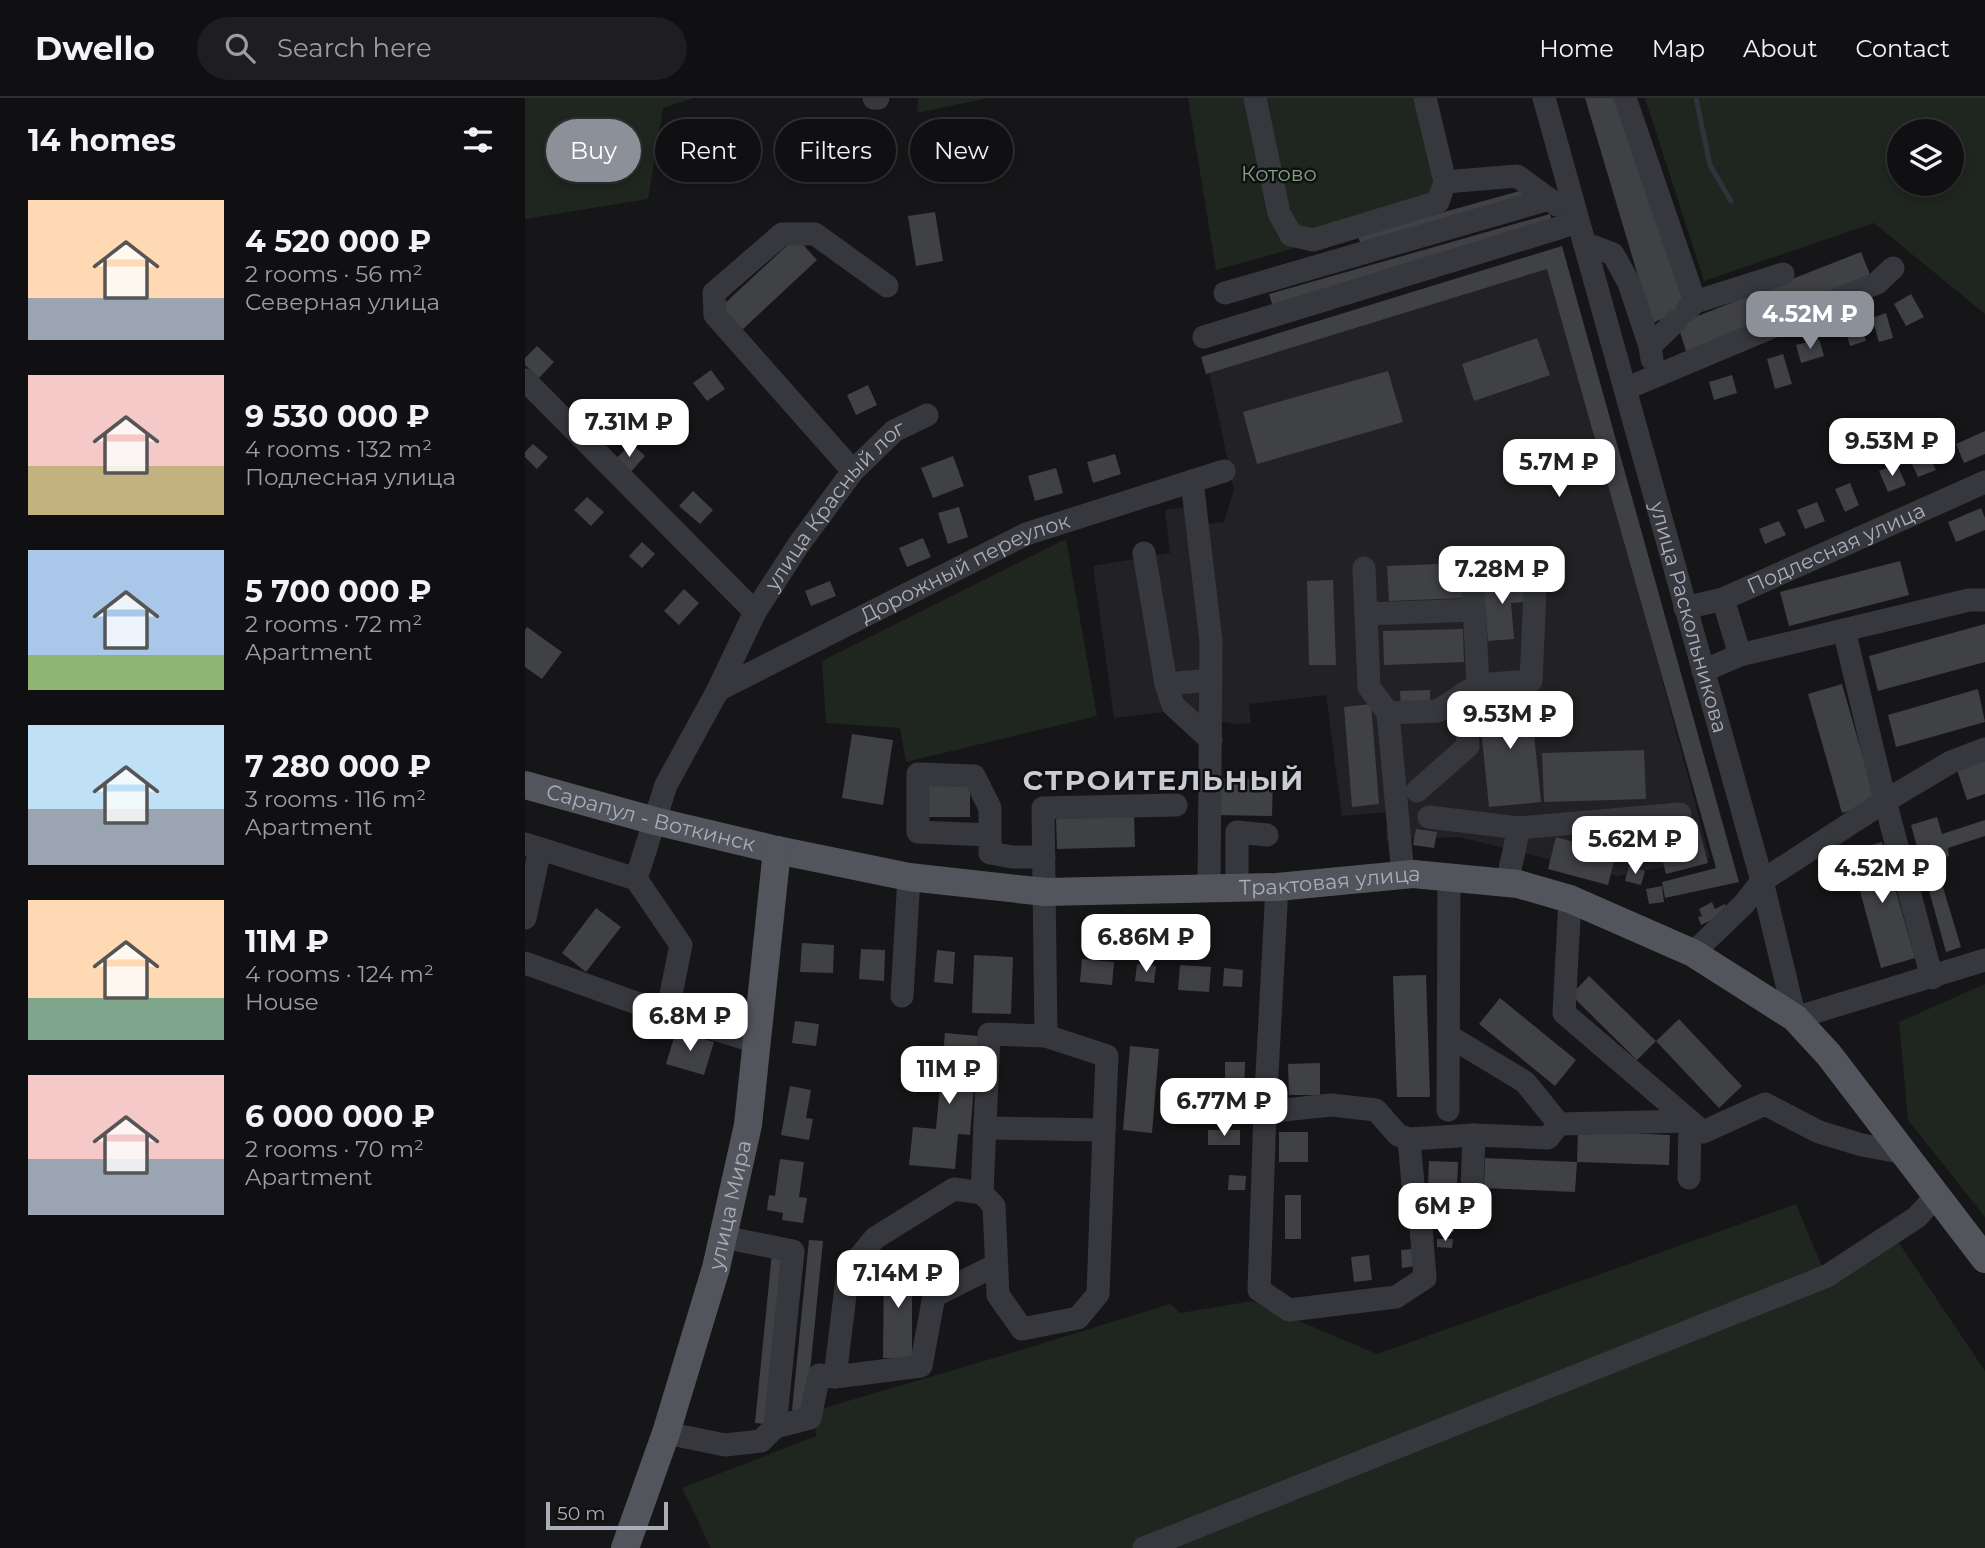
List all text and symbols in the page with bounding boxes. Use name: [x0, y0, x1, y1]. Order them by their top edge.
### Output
search box: [197, 17, 687, 80]
text: Dwello: [35, 28, 155, 68]
icon: search: [221, 29, 259, 67]
text: Search here: [277, 32, 432, 64]
text: Home: [1539, 34, 1614, 63]
text: Map: [1652, 34, 1705, 63]
text: About: [1743, 34, 1817, 63]
text: Contact: [1855, 34, 1950, 63]
chip: Buy: [546, 119, 641, 182]
chip: Rent: [655, 119, 761, 182]
chip: Filters: [775, 119, 896, 182]
chip: New: [910, 119, 1013, 182]
map controls: [1887, 119, 1964, 196]
button: layers: [1887, 119, 1964, 196]
icon: filters: [459, 121, 497, 159]
text: 14 homes: [28, 122, 176, 159]
park label: Котово: [1241, 161, 1317, 186]
text: 4 520 000 ₽: [245, 223, 431, 260]
icon: home: [84, 228, 168, 312]
text: 2 rooms · 56 m²: [245, 260, 423, 288]
text: Северная улица: [245, 288, 440, 316]
pin: 4.52M ₽: [1745, 292, 1875, 351]
text: 4.52M ₽: [1762, 300, 1858, 328]
text: 9 530 000 ₽: [245, 398, 430, 435]
pin: 7.31M ₽: [564, 400, 694, 459]
icon: home: [84, 403, 168, 487]
text: 7.31M ₽: [585, 408, 673, 436]
street label: улица Красный лог: [759, 415, 909, 596]
pin: 9.53M ₽: [1827, 418, 1957, 478]
text: 9.53M ₽: [1845, 427, 1939, 455]
text: 4 rooms · 132 m²: [245, 435, 432, 463]
pin: 5.7M ₽: [1502, 440, 1616, 499]
text: 5.7M ₽: [1519, 448, 1599, 476]
text: Подлесная улица: [245, 463, 456, 491]
street label: Подлесная улица: [1743, 497, 1929, 599]
street label: улица Раскольникова: [1645, 498, 1733, 736]
street label: Дорожный переулок: [856, 508, 1073, 628]
pin: 7.28M ₽: [1437, 546, 1567, 606]
text: 7.28M ₽: [1455, 555, 1549, 583]
text: 5 700 000 ₽: [245, 573, 431, 610]
icon: home: [84, 578, 168, 662]
text: 2 rooms · 72 m²: [245, 610, 422, 638]
text: Apartment: [245, 638, 373, 666]
pin: 9.53M ₽: [1445, 692, 1575, 751]
text: 9.53M ₽: [1463, 700, 1557, 728]
text: 7 280 000 ₽: [245, 748, 431, 785]
icon: home: [84, 753, 168, 837]
district label: СТРОИТЕЛЬНЫЙ: [1023, 763, 1305, 797]
street label: Сарапул - Воткинск: [544, 778, 758, 856]
text: 3 rooms · 116 m²: [245, 785, 426, 813]
text: Apartment: [245, 813, 373, 841]
pin: 5.62M ₽: [1570, 816, 1700, 876]
text: 5.62M ₽: [1588, 825, 1682, 853]
pin: 4.52M ₽: [1817, 846, 1947, 905]
text: 4.52M ₽: [1834, 854, 1930, 882]
street label: Трактовая улица: [1239, 861, 1422, 900]
pin: 6.86M ₽: [1081, 914, 1211, 974]
text: 11M ₽: [245, 923, 329, 960]
text: 6.86M ₽: [1097, 923, 1195, 951]
icon: home: [84, 928, 168, 1012]
text: 4 rooms · 124 m²: [245, 960, 434, 988]
text: House: [245, 988, 319, 1016]
pin: 6.8M ₽: [633, 993, 747, 1053]
text: 6.8M ₽: [649, 1002, 731, 1030]
pin: 11M ₽: [900, 1046, 998, 1106]
text: 11M ₽: [917, 1055, 981, 1083]
pin: 6.77M ₽: [1159, 1079, 1289, 1138]
text: 6.77M ₽: [1176, 1087, 1272, 1115]
text: 6 000 000 ₽: [245, 1098, 435, 1135]
icon: home: [84, 1103, 168, 1187]
text: 2 rooms · 70 m²: [245, 1135, 424, 1163]
street label: улица Мира: [703, 1138, 756, 1273]
text: Apartment: [245, 1163, 373, 1191]
pin: 6M ₽: [1404, 1184, 1486, 1243]
text: 6M ₽: [1415, 1192, 1475, 1220]
pin: 7.14M ₽: [833, 1250, 963, 1310]
text: 7.14M ₽: [853, 1259, 943, 1287]
scale bar: [546, 1499, 669, 1531]
text: 50 m: [557, 1502, 605, 1525]

